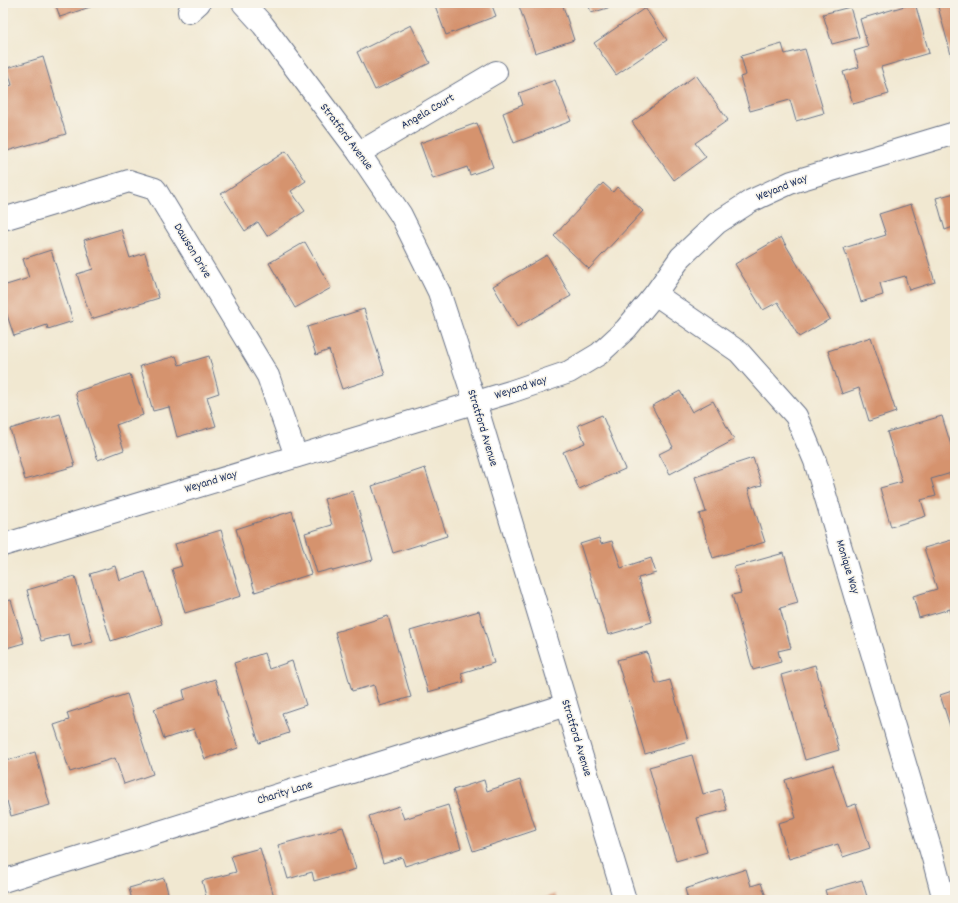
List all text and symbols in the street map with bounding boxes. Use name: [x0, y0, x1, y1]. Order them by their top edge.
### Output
street label: Angela Court: [398, 90, 458, 134]
street label: Stratford Avenue: [315, 100, 377, 174]
street label: Weyand Way: [754, 170, 811, 206]
street label: Dawson Drive: [169, 220, 215, 282]
street label: Weyand Way: [493, 371, 550, 404]
street label: Stratford Avenue: [462, 388, 502, 468]
street label: Weyand Way: [183, 466, 240, 498]
street label: Monique Way: [831, 538, 864, 597]
street label: Stratford Avenue: [556, 698, 596, 778]
street label: Charity Lane: [255, 777, 315, 809]

